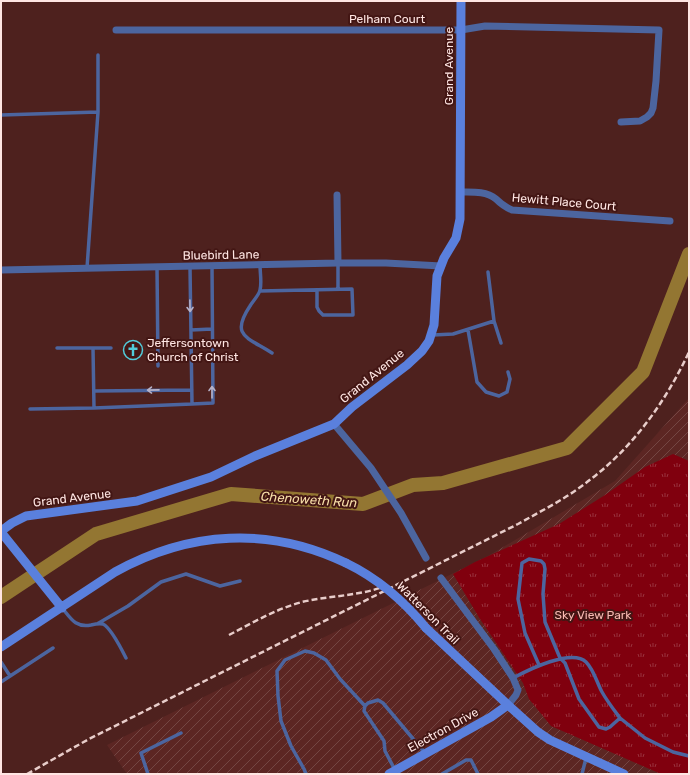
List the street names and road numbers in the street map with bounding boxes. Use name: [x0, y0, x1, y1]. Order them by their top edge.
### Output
street label: Pelham Court: [349, 12, 425, 26]
street label: Grand Avenue: [442, 27, 456, 105]
street label: Hewitt Place Court: [511, 190, 617, 214]
street label: Bluebird Lane: [182, 247, 260, 263]
street label: Grand Avenue: [337, 346, 407, 406]
street label: Grand Avenue: [32, 486, 112, 510]
street label: Watterson Trail: [394, 579, 462, 647]
street label: Electron Drive: [405, 705, 481, 755]

